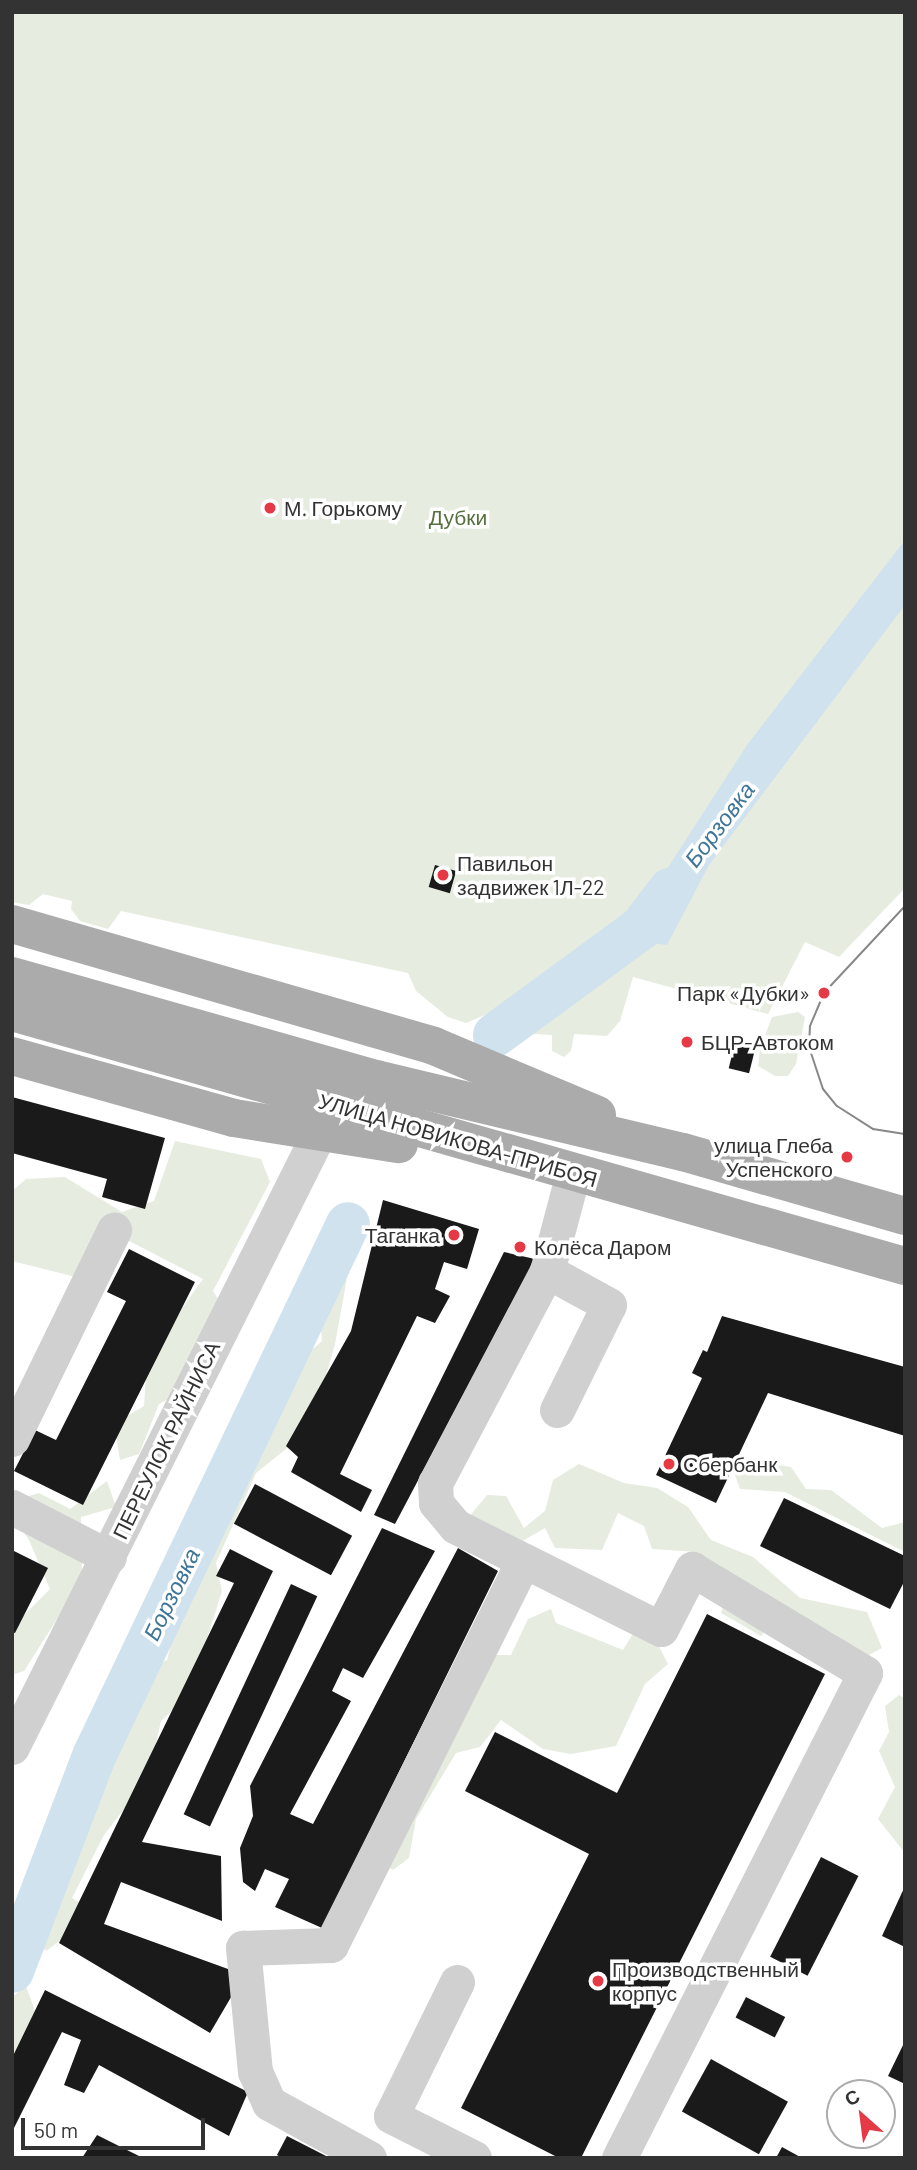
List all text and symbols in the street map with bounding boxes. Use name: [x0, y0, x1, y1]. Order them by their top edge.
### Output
place label: М. Горькому: [284, 495, 402, 521]
marker: М. Горькому: [262, 500, 278, 516]
park label: Дубки: [429, 504, 487, 530]
water label: Борзовка: [678, 776, 760, 872]
place label: Павильон задвижек 1Л-22: [457, 850, 604, 900]
marker: Павильон задвижек 1Л-22: [435, 867, 451, 883]
place label: Парк «Дубки»: [677, 980, 810, 1006]
marker: Парк «Дубки»: [816, 985, 832, 1001]
place label: БЦР-Автоком: [701, 1029, 834, 1055]
marker: БЦР-Автоком: [679, 1034, 695, 1050]
street label: УЛИЦА НОВИКОВА-ПРИБОЯ: [316, 1088, 600, 1192]
place label: улица Глеба Успенского: [714, 1132, 833, 1182]
marker: улица Глеба Успенского: [839, 1149, 855, 1165]
place label: Таганка: [365, 1222, 440, 1248]
marker: Таганка: [446, 1227, 462, 1243]
place label: Колёса Даром: [534, 1234, 671, 1260]
marker: Колёса Даром: [512, 1239, 528, 1255]
street label: ПЕРЕУЛОК РАЙНИСА: [107, 1337, 225, 1543]
place label: Сбербанк: [683, 1451, 777, 1477]
marker: Сбербанк: [661, 1456, 677, 1472]
water label: Борзовка: [137, 1543, 205, 1645]
place label: Производственный корпус: [612, 1956, 799, 2006]
marker: Производственный корпус: [590, 1973, 606, 1989]
north arrow: [826, 2079, 896, 2149]
text: С: [840, 2083, 863, 2110]
scale bar: [24, 2104, 208, 2148]
text: 50 m: [34, 2117, 78, 2142]

